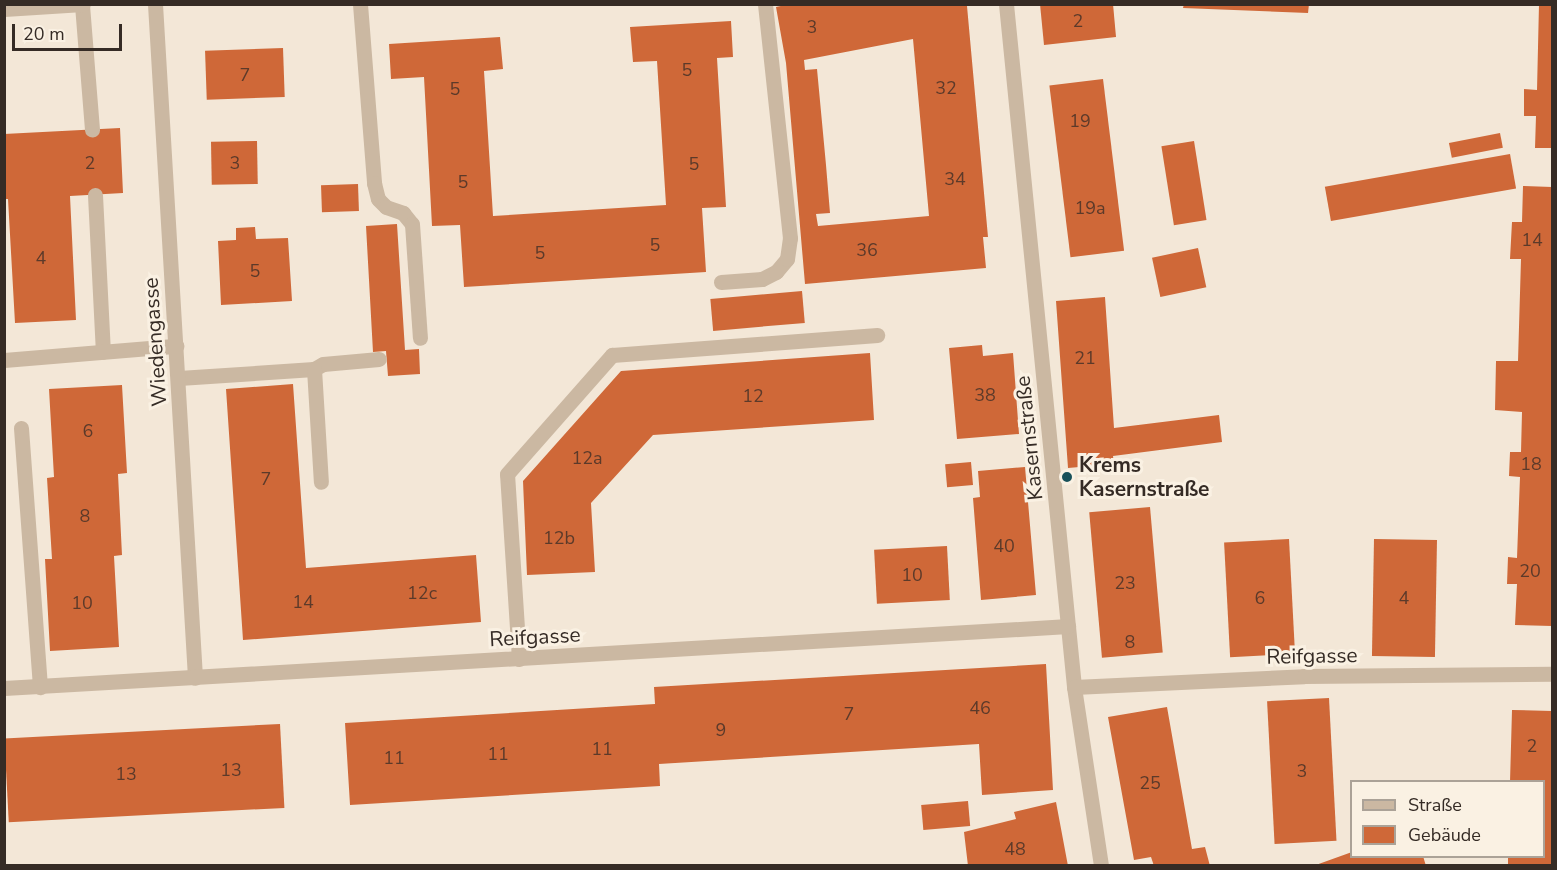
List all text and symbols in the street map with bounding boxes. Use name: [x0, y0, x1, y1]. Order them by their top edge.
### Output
house number: 2: [1073, 10, 1083, 32]
scale bar: [15, 12, 124, 50]
house number: 3: [807, 16, 817, 38]
text: 20 m: [23, 22, 65, 46]
house number: 5: [682, 59, 692, 81]
house number: 7: [240, 64, 250, 86]
house number: 32: [935, 77, 957, 99]
house number: 5: [450, 78, 460, 100]
house number: 19: [1069, 110, 1091, 132]
house number: 2: [85, 152, 95, 174]
house number: 3: [230, 152, 240, 174]
house number: 5: [689, 153, 699, 175]
house number: 34: [944, 168, 966, 190]
house number: 5: [458, 171, 468, 193]
house number: 19a: [1074, 197, 1106, 219]
house number: 14: [1521, 229, 1543, 251]
house number: 5: [650, 234, 660, 256]
house number: 36: [856, 239, 878, 261]
house number: 5: [535, 242, 545, 264]
house number: 4: [36, 247, 46, 269]
house number: 5: [250, 260, 260, 282]
street label: Wiedengasse: [138, 277, 172, 407]
house number: 21: [1074, 347, 1096, 369]
street label: Kasernstraße: [1010, 375, 1048, 501]
house number: 38: [974, 384, 996, 406]
house number: 12: [742, 385, 764, 407]
house number: 6: [83, 420, 93, 442]
house number: 12a: [571, 447, 603, 469]
place label: Krems Kasernstraße: [1079, 452, 1209, 502]
house number: 18: [1520, 453, 1542, 475]
house number: 7: [261, 468, 271, 490]
marker: Krems Kasernstraße: [1060, 470, 1074, 484]
house number: 8: [80, 505, 90, 527]
house number: 12b: [543, 527, 575, 549]
house number: 40: [993, 535, 1015, 557]
house number: 20: [1519, 560, 1541, 582]
house number: 10: [901, 564, 923, 586]
house number: 23: [1114, 572, 1136, 594]
house number: 12c: [407, 582, 437, 604]
house number: 6: [1255, 587, 1265, 609]
house number: 4: [1399, 587, 1409, 609]
house number: 14: [292, 591, 314, 613]
house number: 10: [71, 592, 93, 614]
street label: Reifgasse: [489, 622, 581, 652]
house number: 8: [1125, 631, 1135, 653]
street label: Reifgasse: [1266, 643, 1358, 669]
house number: 46: [969, 697, 991, 719]
house number: 7: [844, 703, 854, 725]
house number: 9: [716, 719, 726, 741]
house number: 2: [1527, 735, 1537, 757]
house number: 11: [591, 738, 613, 760]
house number: 11: [487, 743, 509, 765]
house number: 11: [383, 747, 405, 769]
house number: 13: [220, 759, 242, 781]
house number: 3: [1297, 760, 1307, 782]
house number: 13: [115, 763, 137, 785]
house number: 25: [1139, 772, 1161, 794]
legend: [1350, 780, 1545, 858]
text: Straße: [1408, 793, 1462, 817]
text: Gebäude: [1408, 823, 1481, 847]
house number: 48: [1004, 838, 1026, 860]

